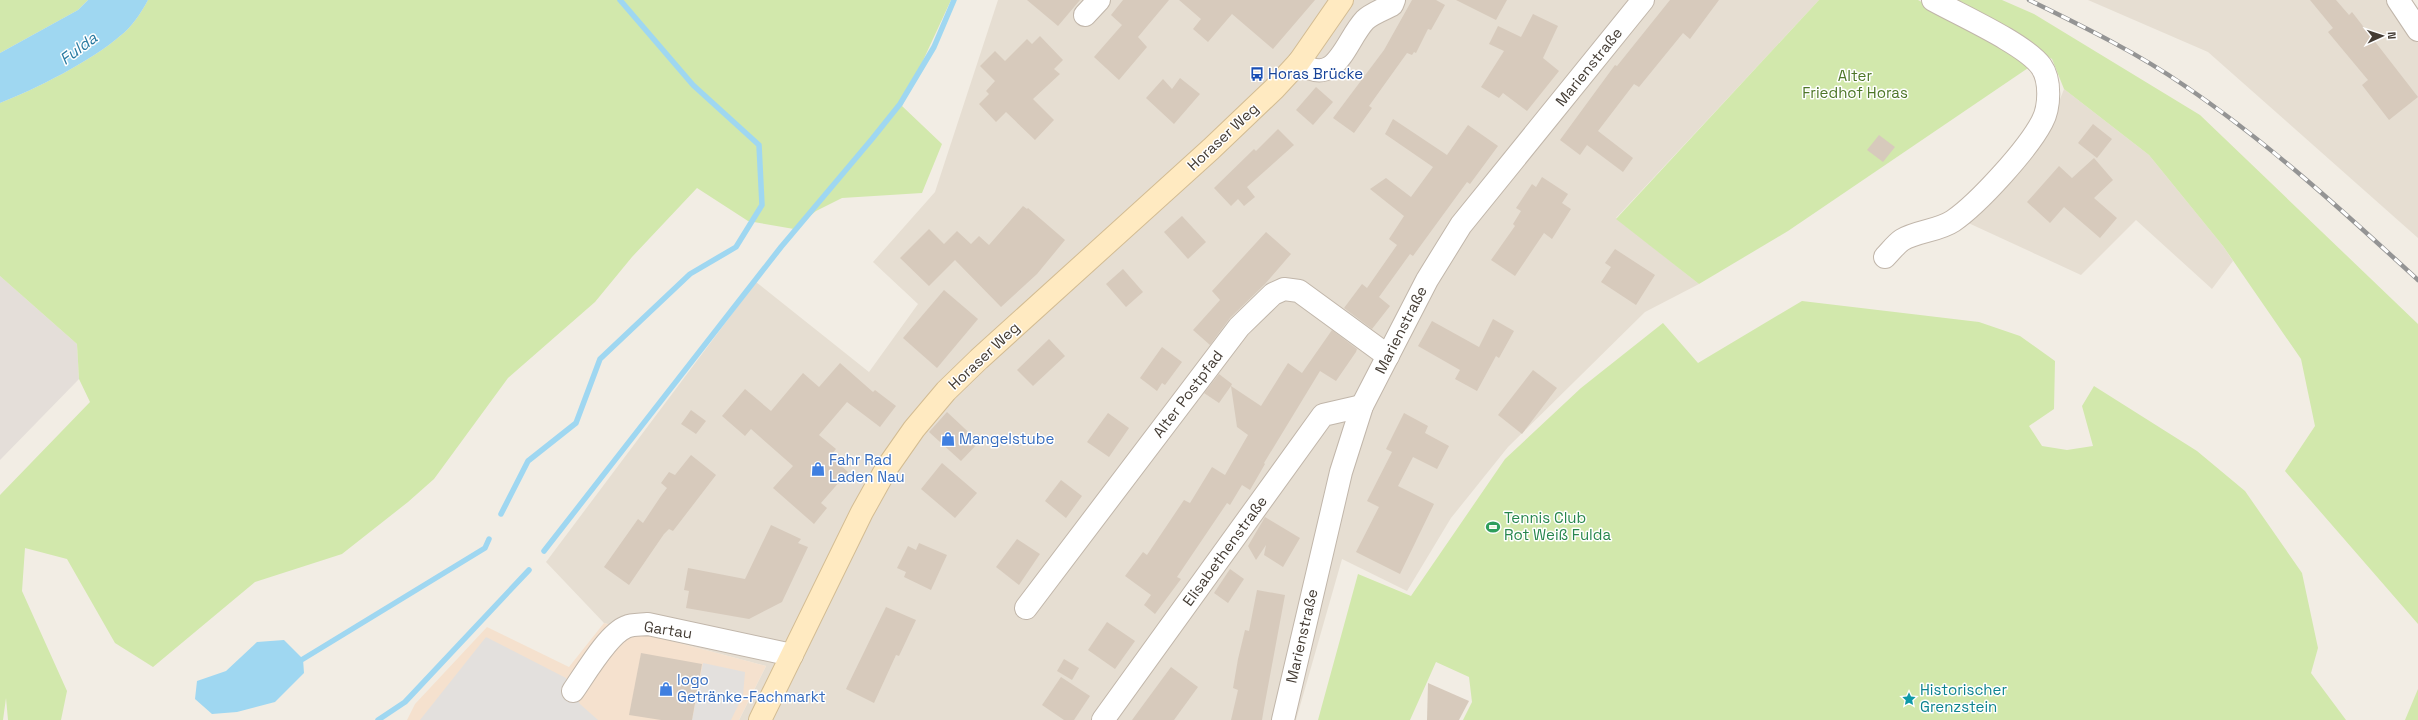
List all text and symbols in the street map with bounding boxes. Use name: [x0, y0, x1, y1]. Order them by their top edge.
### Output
north arrow: [2362, 16, 2402, 56]
street label: Marienstraße: [1551, 23, 1626, 110]
water label: Fulda: [55, 27, 102, 69]
text: N: [2385, 31, 2399, 40]
place label: Horas Brücke: [1268, 64, 1363, 83]
bus stop icon: Horas Brücke: [1249, 66, 1265, 82]
park label: Alter Friedhof Horas: [1802, 66, 1908, 102]
street label: Horaser Weg: [1183, 99, 1262, 175]
street label: Marienstraße: [1370, 283, 1431, 377]
street label: Horaser Weg: [944, 318, 1023, 394]
street label: Alter Postpfad: [1148, 346, 1227, 441]
place label: Mangelstube: [959, 429, 1054, 448]
shop icon: Mangelstube: [940, 431, 956, 447]
place label: Fahr Rad Laden Nau: [829, 450, 905, 486]
shop icon: Fahr Rad Laden Nau: [810, 461, 826, 477]
street label: Elisabethenstraße: [1178, 492, 1271, 610]
place label: Tennis Club Rot Weiß Fulda: [1504, 508, 1611, 544]
sports icon: Tennis Club Rot Weiß Fulda: [1485, 519, 1501, 535]
street label: Marienstraße: [1281, 587, 1322, 685]
street label: Gartau: [643, 616, 694, 643]
place label: logo Getränke-Fachmarkt: [677, 670, 826, 706]
place label: Historischer Grenzstein: [1920, 680, 2007, 716]
shop icon: logo Getränke-Fachmarkt: [658, 681, 674, 697]
place icon: Historischer Grenzstein: [1901, 691, 1917, 707]

